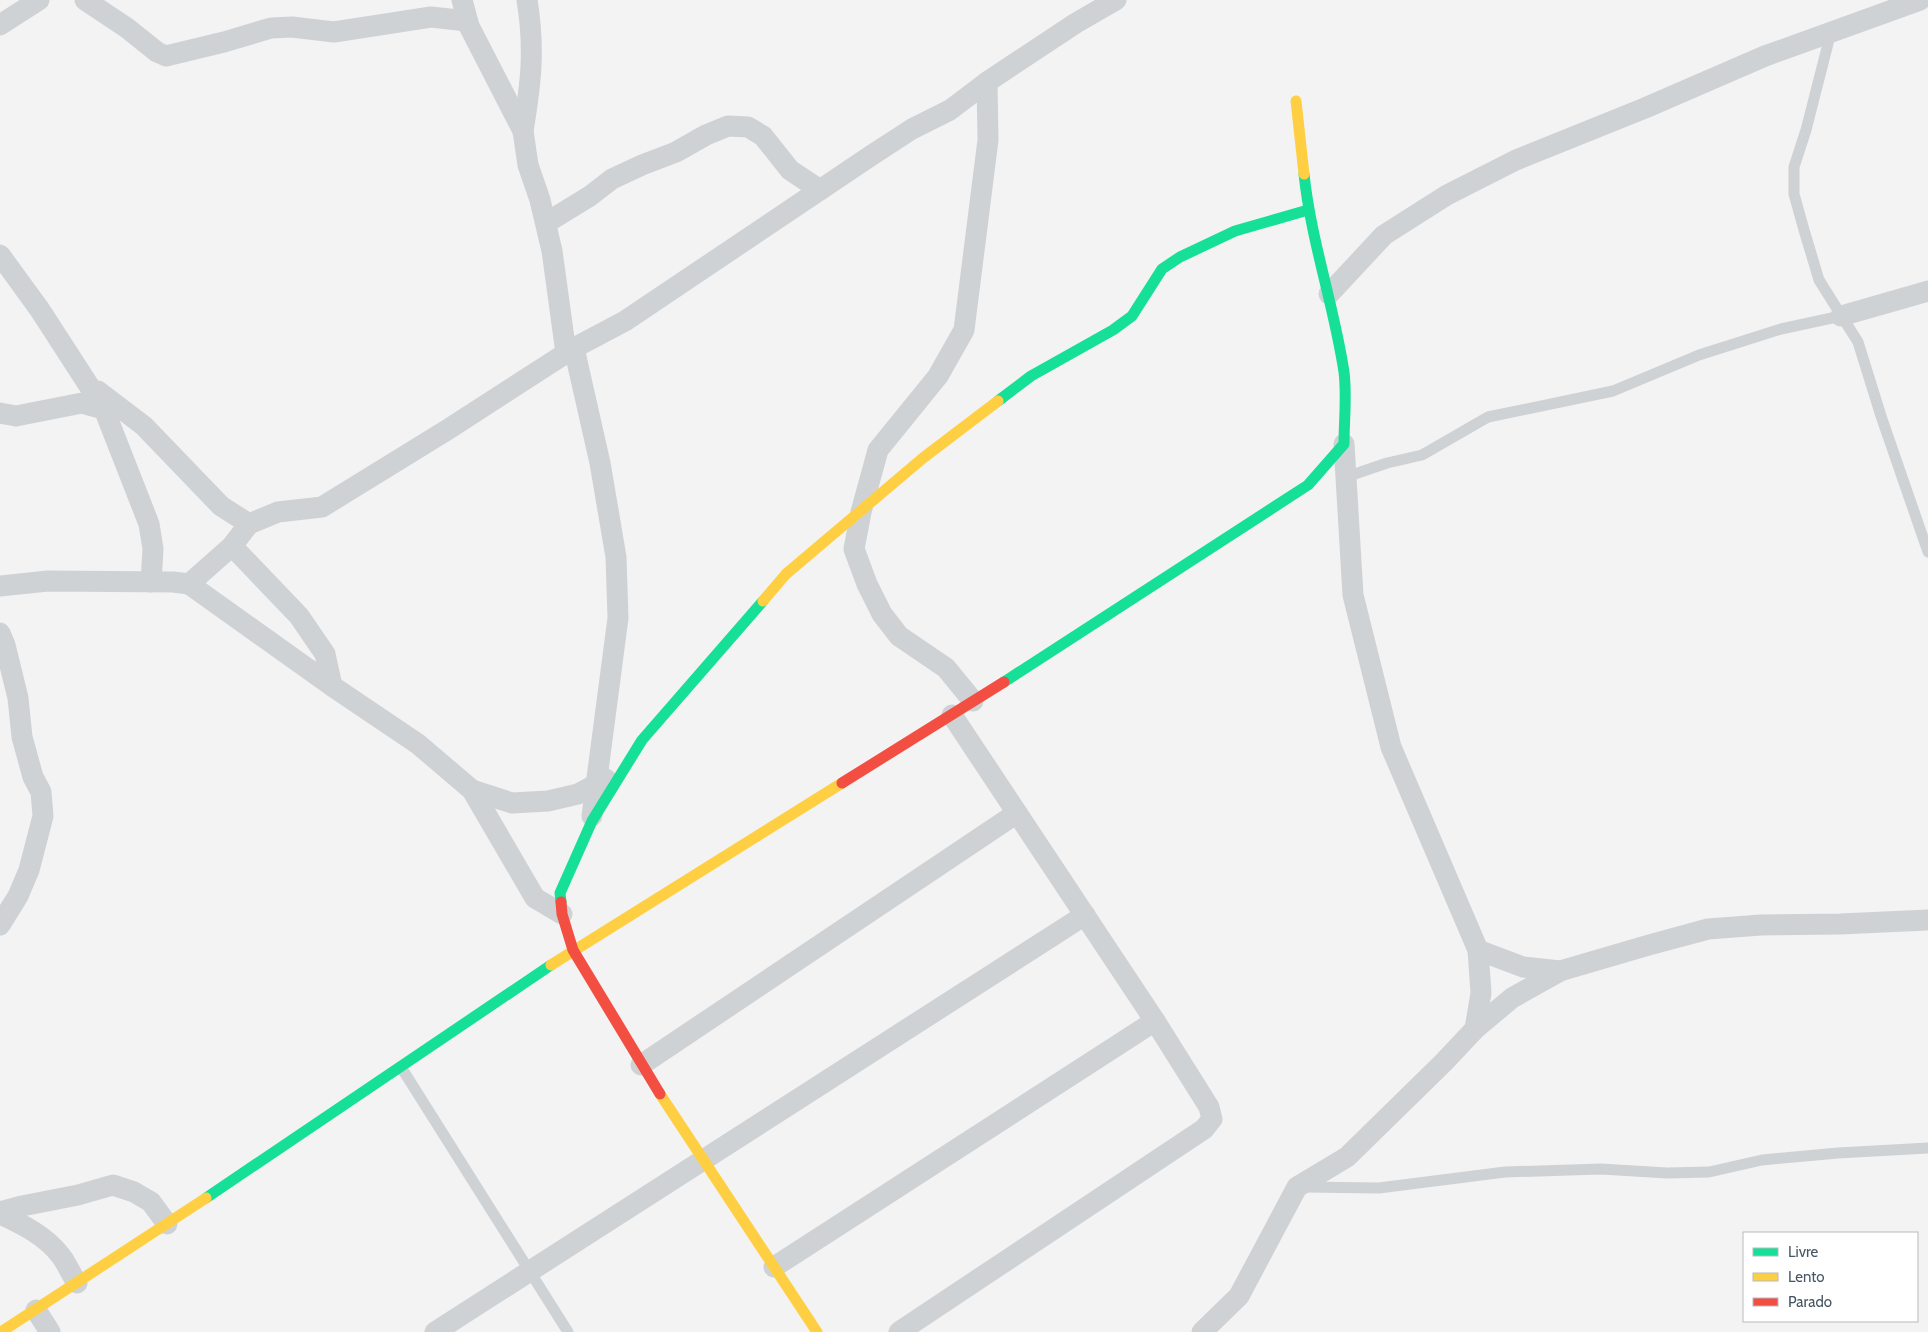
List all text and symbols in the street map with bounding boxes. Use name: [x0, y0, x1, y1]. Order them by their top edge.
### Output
legend: [1743, 1232, 1918, 1322]
text: Livre: [1788, 1243, 1819, 1261]
text: Lento: [1788, 1268, 1825, 1286]
text: Parado: [1788, 1293, 1832, 1311]

